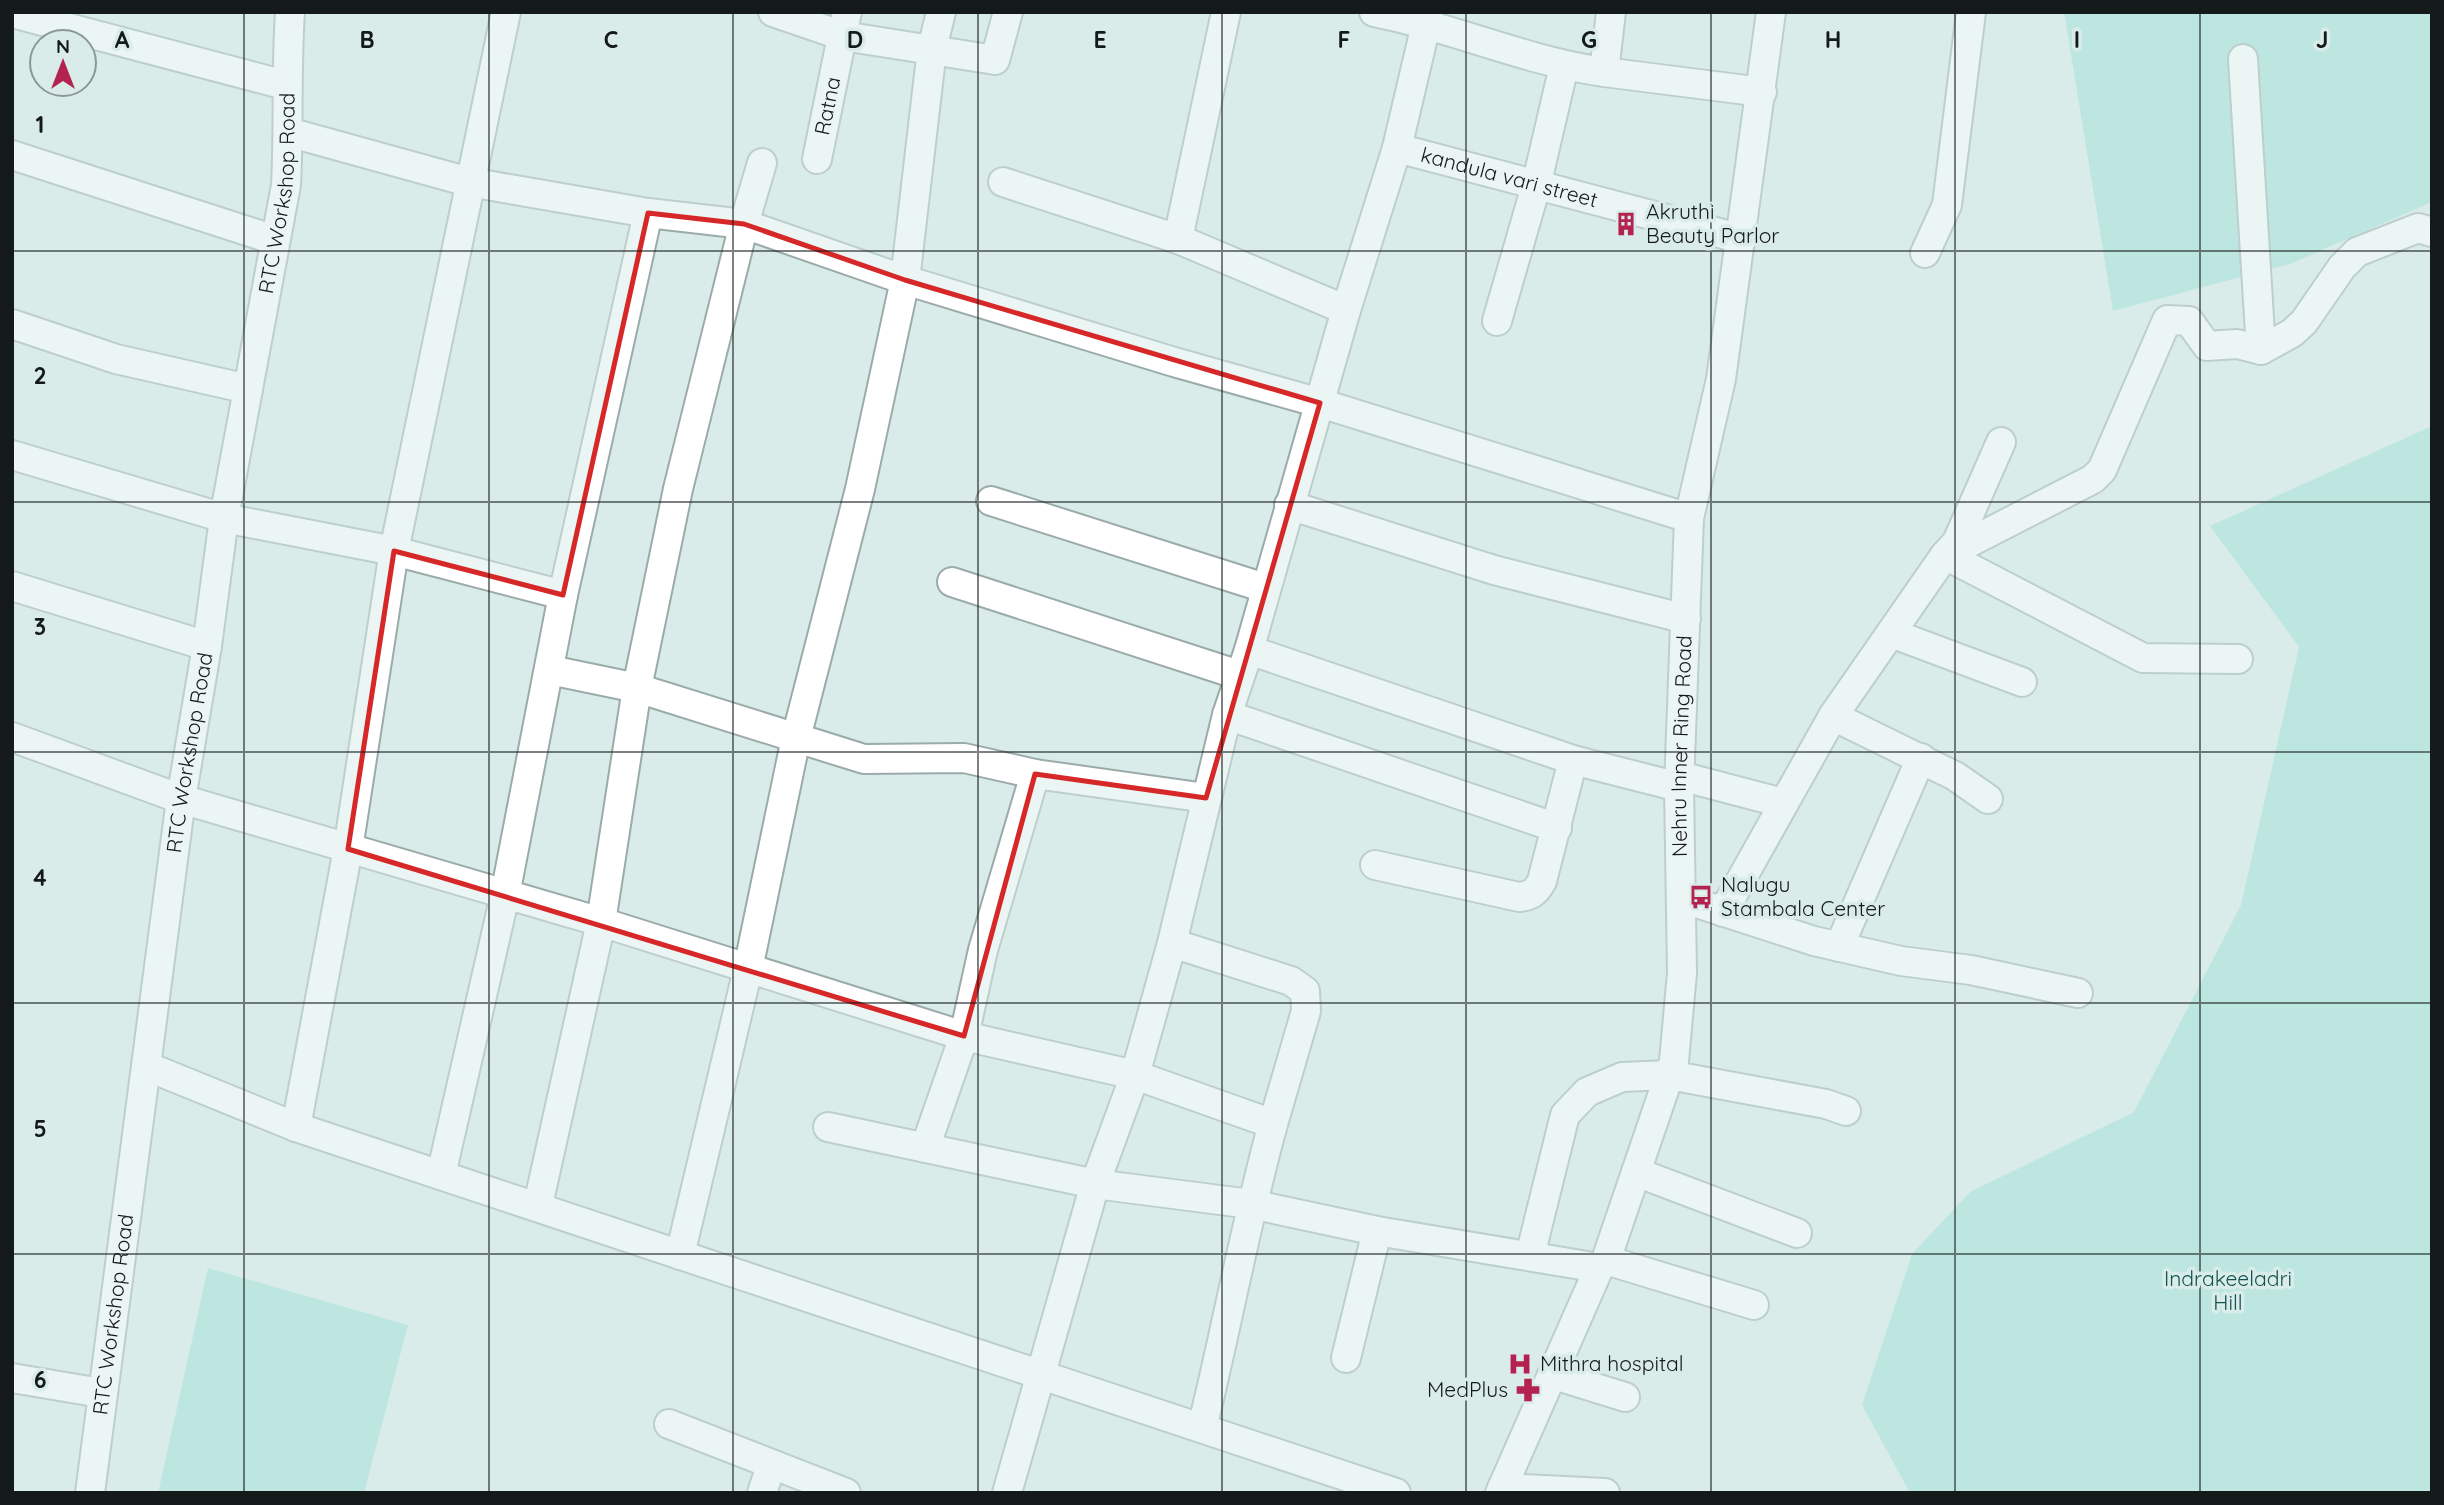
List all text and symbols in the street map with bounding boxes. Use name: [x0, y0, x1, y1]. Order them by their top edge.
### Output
text: A: [115, 25, 130, 54]
text: B: [359, 25, 375, 54]
text: C: [604, 25, 618, 54]
text: D: [847, 25, 863, 54]
text: E: [1093, 25, 1107, 54]
text: F: [1338, 25, 1350, 54]
text: G: [1581, 25, 1597, 54]
text: H: [1825, 25, 1841, 54]
text: I: [2074, 25, 2080, 54]
text: J: [2316, 25, 2328, 54]
north arrow: [28, 28, 98, 98]
text: N: [56, 34, 70, 58]
street label: Ratna: [808, 74, 845, 137]
street label: RTC Workshop Road: [252, 93, 300, 296]
text: 1: [36, 110, 44, 139]
street label: kandula vari street: [1418, 141, 1601, 212]
place label: Akruthi Beauty Parlor: [1646, 198, 1779, 248]
building icon: Akruthi Beauty Parlor: [1612, 210, 1640, 238]
text: 2: [33, 361, 47, 390]
text: 3: [34, 612, 46, 641]
street label: Nehru Inner Ring Road: [1665, 635, 1697, 857]
street label: RTC Workshop Road: [160, 650, 218, 854]
text: 4: [33, 863, 47, 892]
place label: Nalugu Stambala Center: [1721, 871, 1885, 921]
bus stop icon: Nalugu Stambala Center: [1687, 883, 1715, 911]
text: 5: [33, 1114, 47, 1143]
street label: RTC Workshop Road: [86, 1212, 138, 1416]
park label: Indrakeeladri Hill: [2164, 1265, 2292, 1315]
hospital icon: Mithra hospital: [1506, 1350, 1534, 1378]
place label: Mithra hospital: [1540, 1350, 1684, 1376]
text: 6: [34, 1365, 46, 1394]
place label: MedPlus: [1427, 1376, 1508, 1402]
pharmacy icon: MedPlus: [1514, 1376, 1542, 1404]

